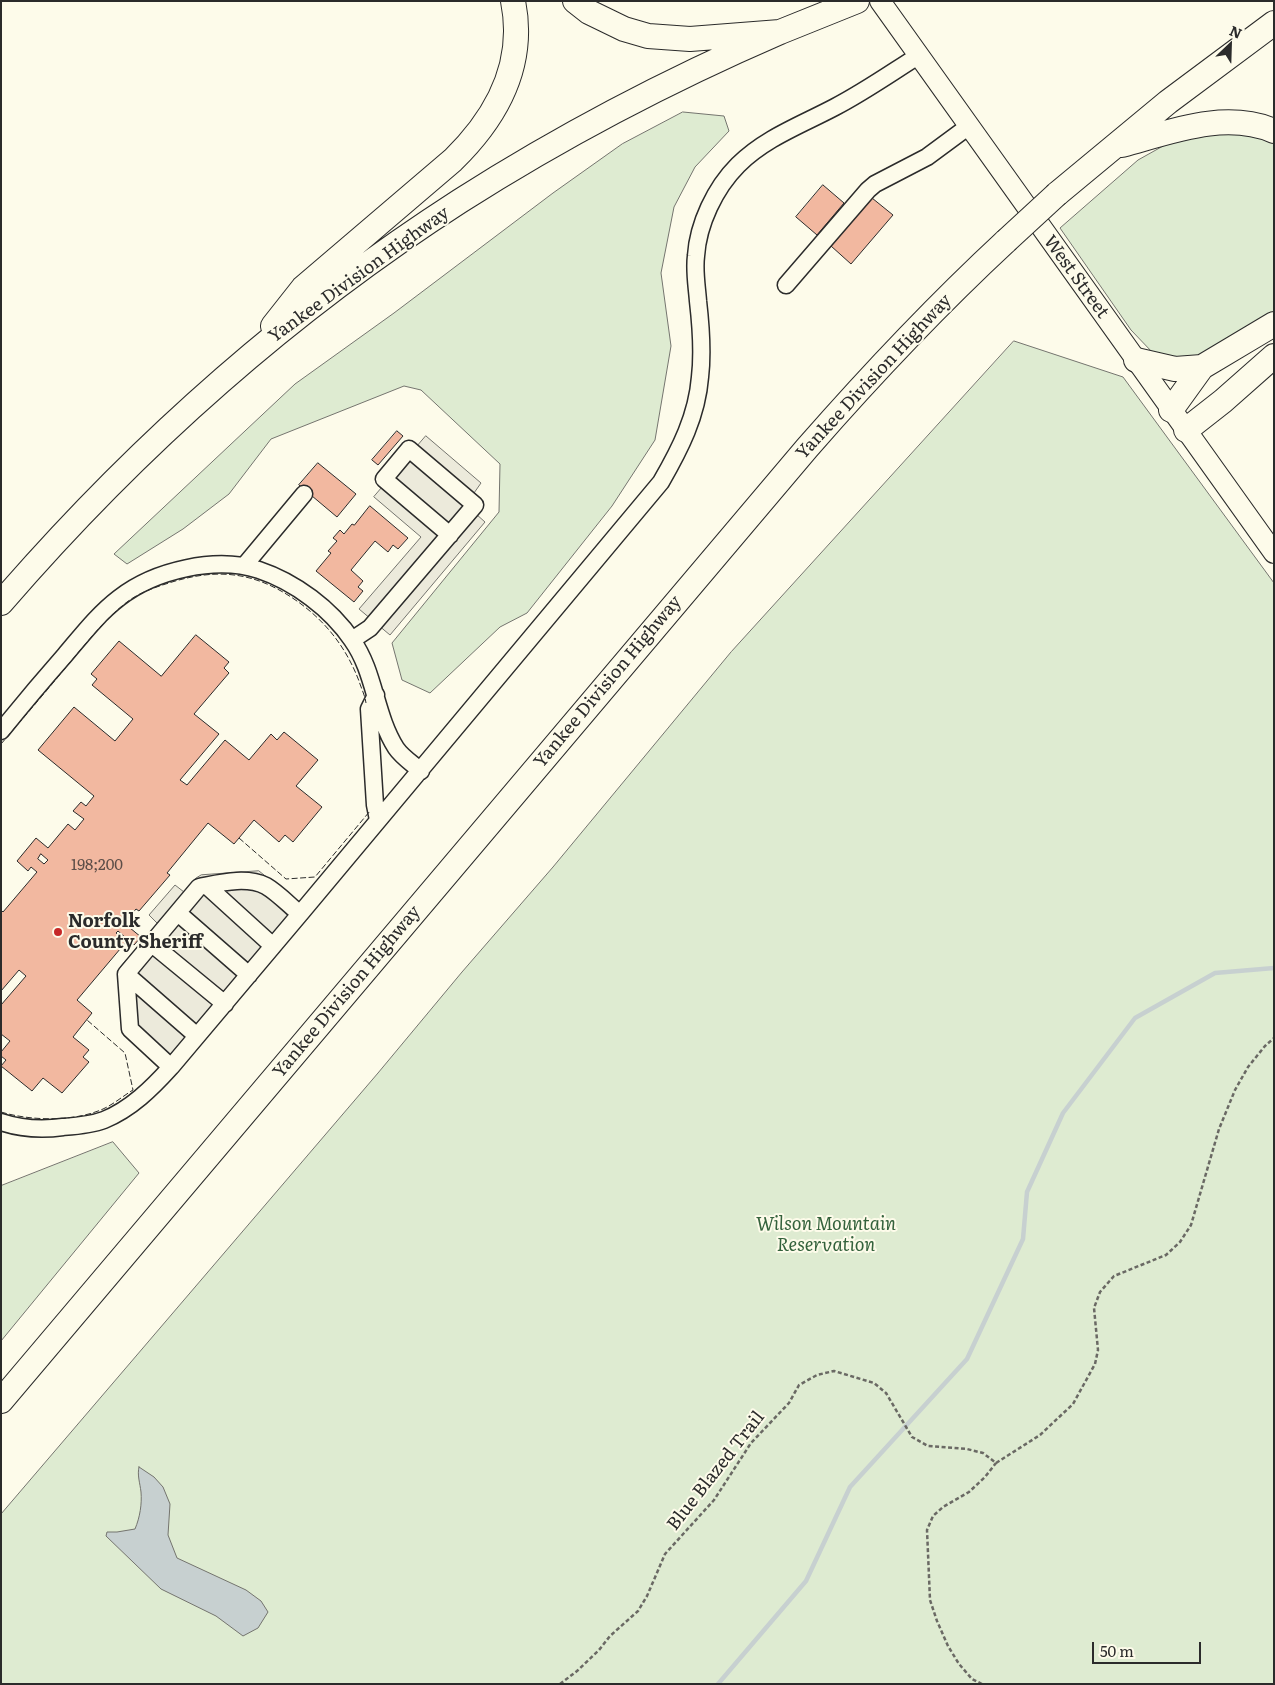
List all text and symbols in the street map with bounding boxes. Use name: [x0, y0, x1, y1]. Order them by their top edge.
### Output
north arrow: [1205, 20, 1255, 70]
text: N: [1227, 20, 1246, 43]
street label: Yankee Division Highway: [264, 202, 454, 348]
street label: West Street: [1039, 231, 1113, 323]
street label: Yankee Division Highway: [792, 290, 956, 464]
street label: Yankee Division Highway: [530, 592, 686, 772]
house number: 198;200: [71, 857, 123, 875]
street label: Yankee Division Highway: [269, 902, 425, 1082]
place label: Norfolk County Sheriff: [68, 911, 202, 954]
marker: Norfolk County Sheriff: [52, 926, 64, 938]
park label: Wilson Mountain Reservation: [756, 1214, 896, 1256]
street label: Blue Blazed Trail: [663, 1407, 769, 1535]
scale bar: [1095, 1632, 1204, 1664]
text: 50 m: [1100, 1639, 1134, 1662]

